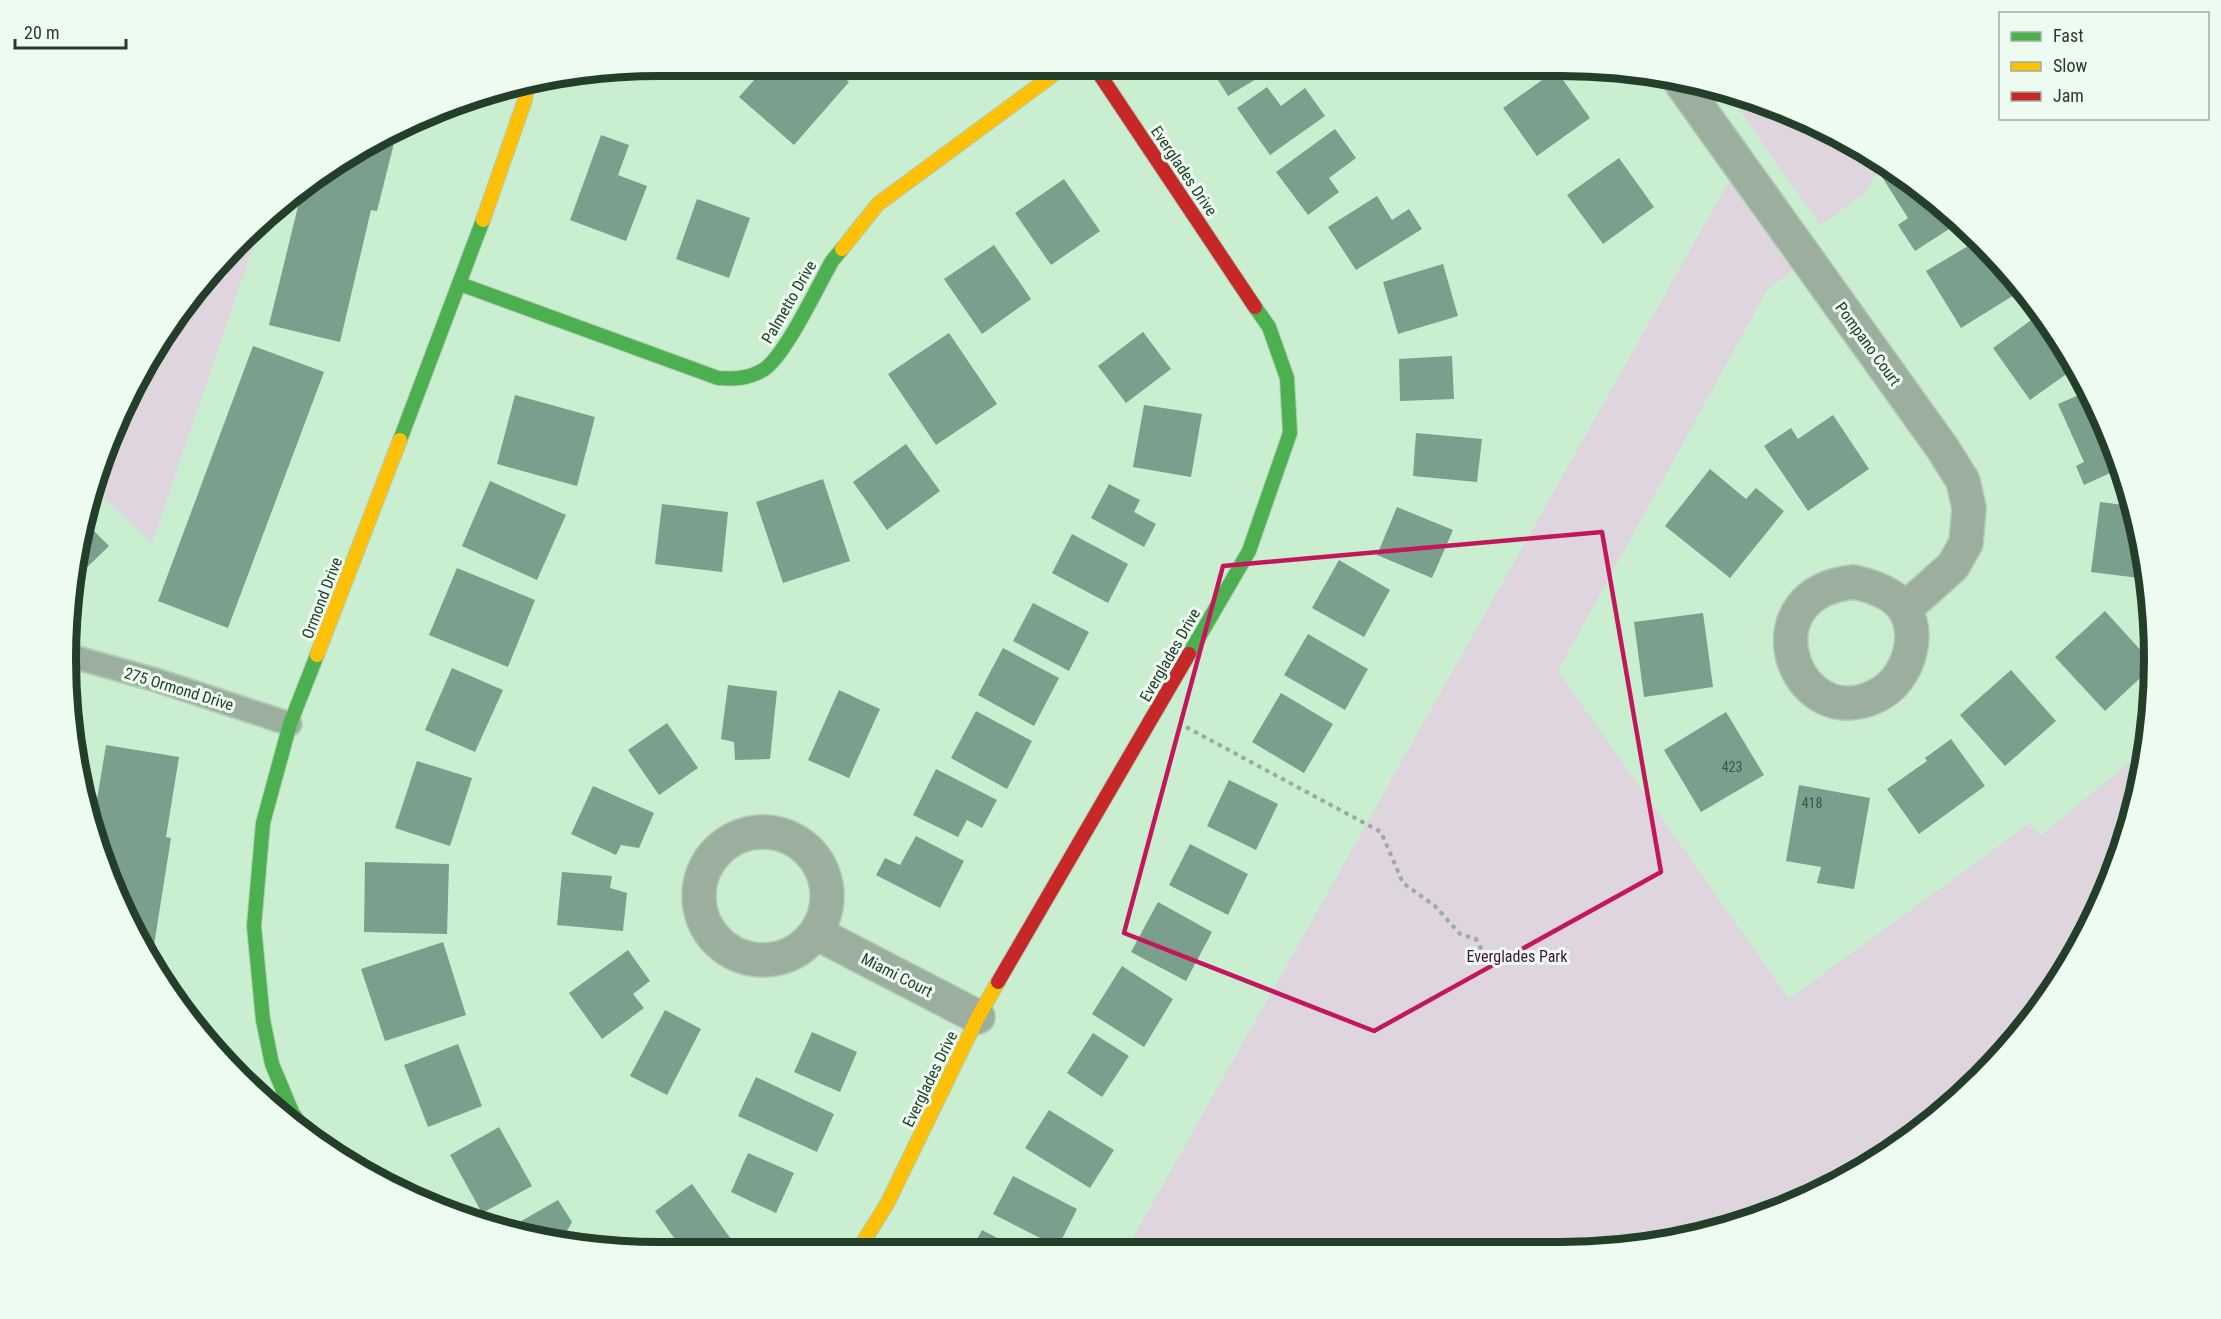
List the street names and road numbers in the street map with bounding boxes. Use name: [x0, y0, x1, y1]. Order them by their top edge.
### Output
street label: Everglades Drive: [1147, 122, 1221, 220]
street label: Palmetto Drive: [758, 257, 820, 347]
street label: Pompano Court: [1831, 298, 1905, 390]
street label: Ormond Drive: [298, 555, 346, 641]
street label: Everglades Drive: [1136, 605, 1204, 705]
street label: 275 Ormond Drive: [122, 663, 236, 715]
street label: Miami Court: [858, 949, 936, 1001]
street label: Everglades Drive: [899, 1028, 961, 1130]

